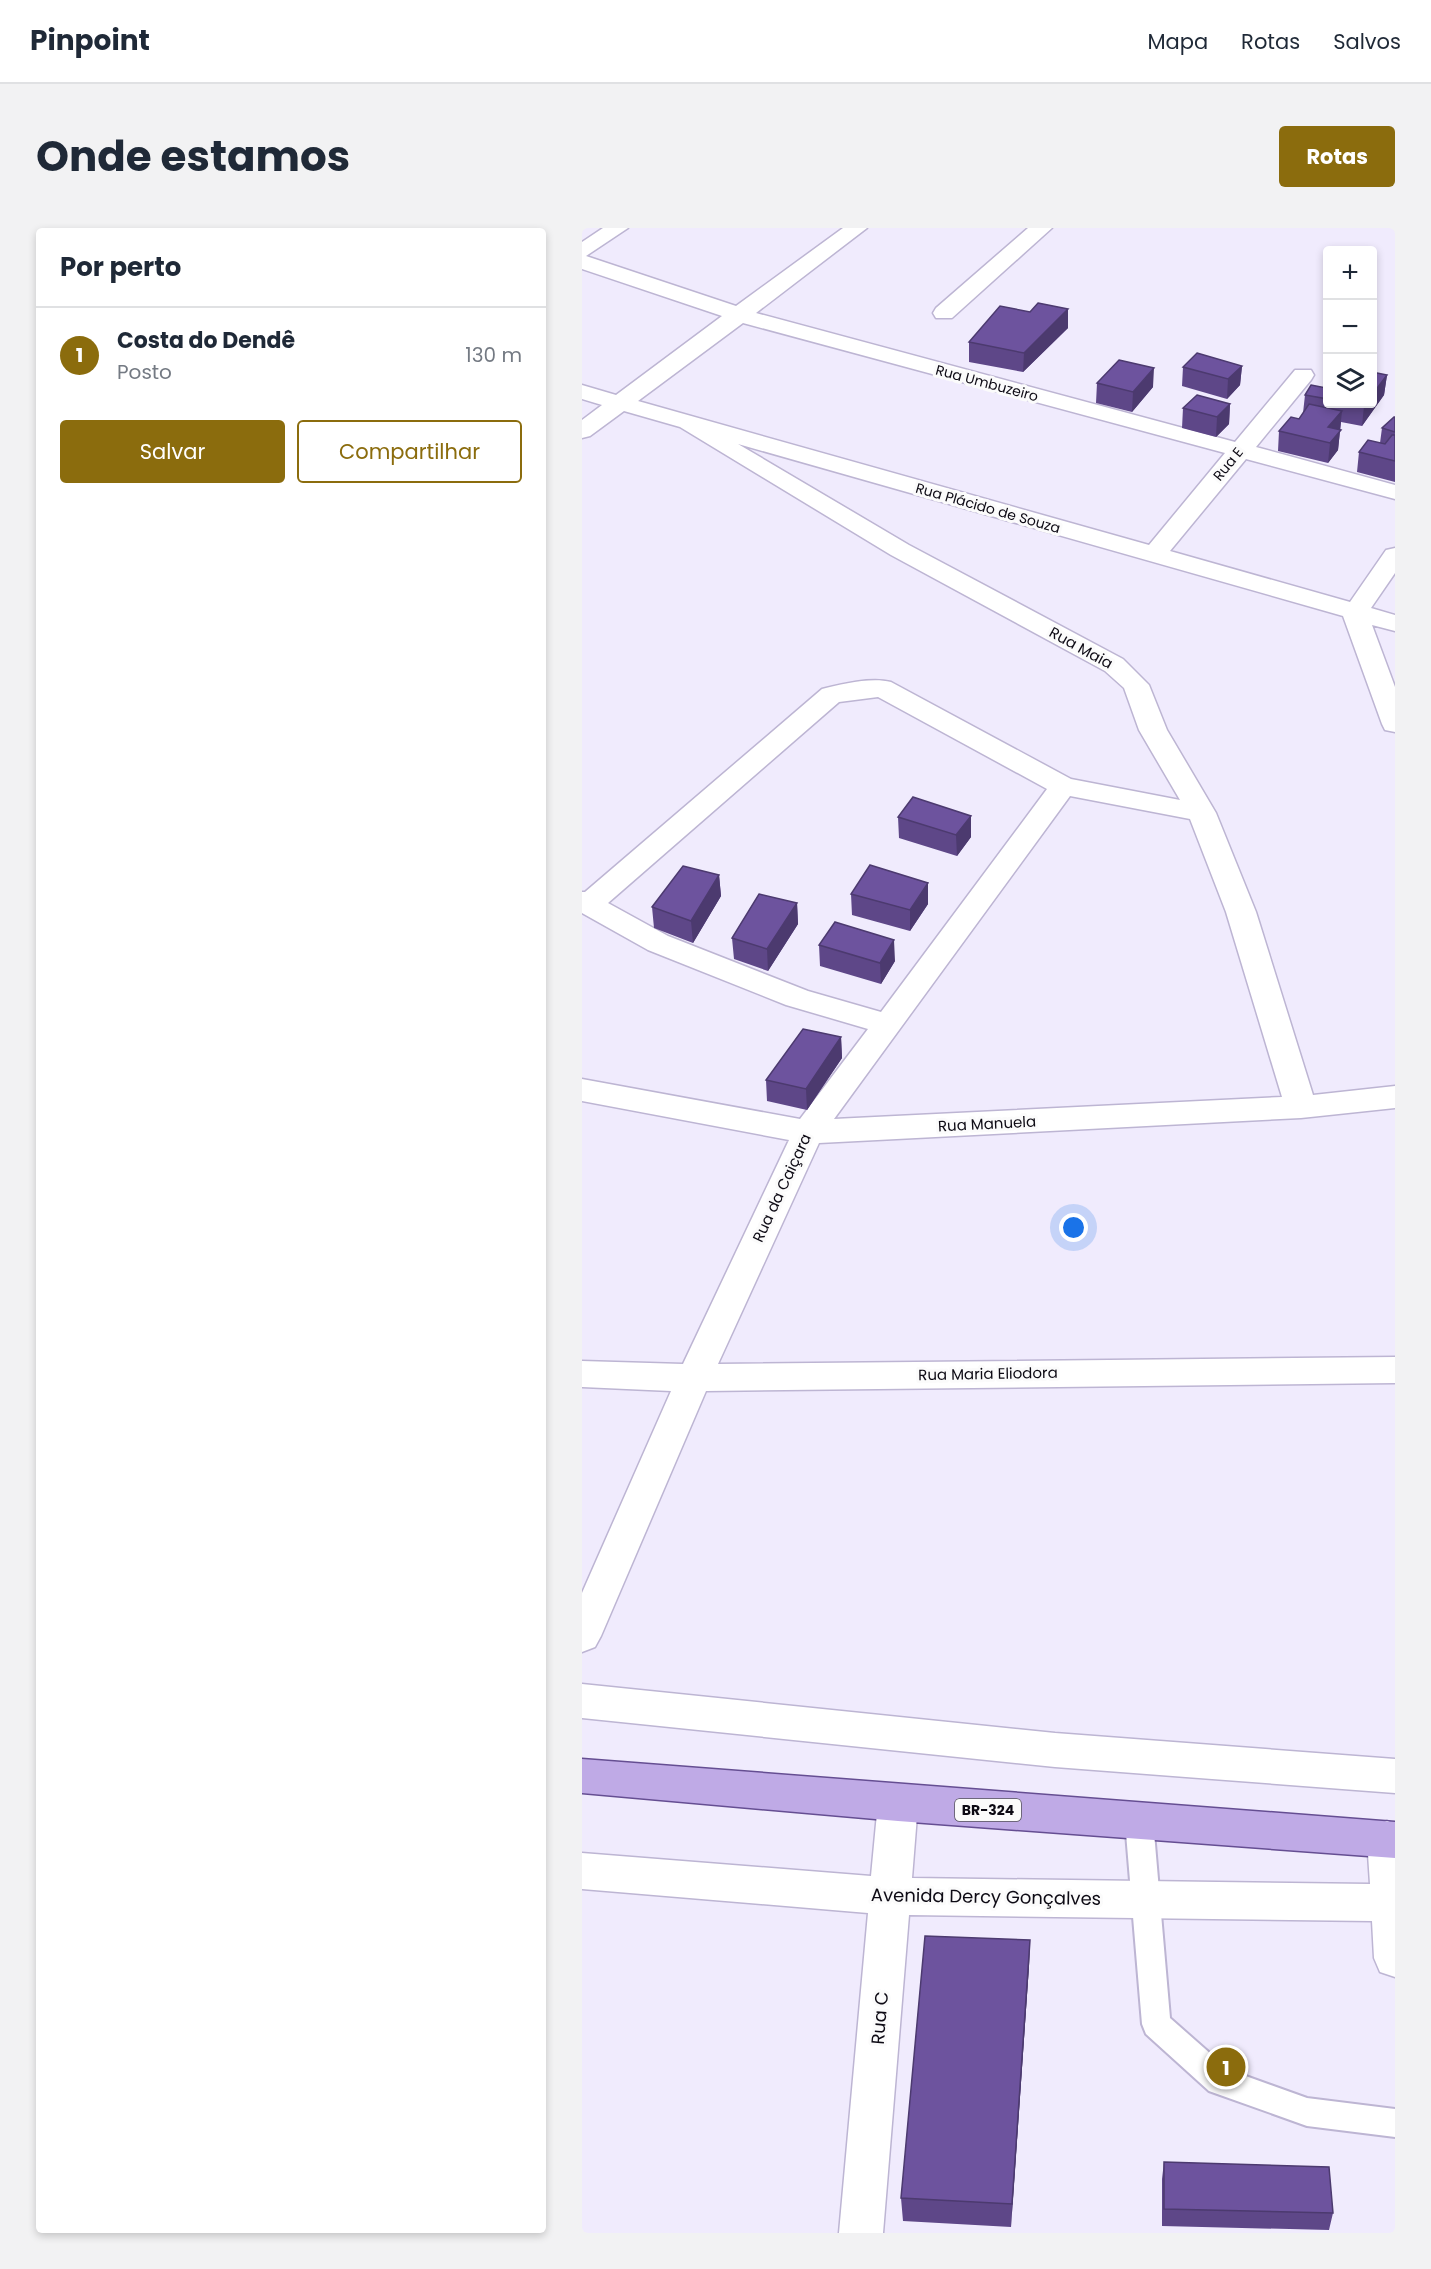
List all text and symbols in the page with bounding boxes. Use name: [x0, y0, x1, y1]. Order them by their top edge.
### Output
text: Pinpoint: [30, 21, 150, 60]
text: Mapa: [1147, 27, 1208, 56]
text: Rotas: [1241, 27, 1300, 56]
text: Salvos: [1333, 27, 1401, 56]
button: Rotas: [1279, 126, 1395, 187]
text: Onde estamos: [36, 127, 350, 186]
map controls: [1323, 246, 1377, 408]
button: +: [1323, 246, 1377, 300]
text: Por perto: [60, 249, 181, 285]
button: −: [1323, 300, 1377, 354]
text: Costa do Dendê: [117, 325, 295, 356]
text: 1: [76, 341, 83, 369]
text: 130 m: [465, 341, 522, 369]
button: layers: [1323, 354, 1377, 408]
text: Posto: [117, 358, 172, 386]
street label: Rua Umbuzeiro: [933, 360, 1041, 406]
button: Salvar: [60, 420, 285, 483]
button: Compartilhar: [297, 420, 522, 483]
street label: Rua E: [1208, 443, 1248, 485]
street label: Rua Plácido de Souza: [913, 478, 1063, 538]
street label: Rua Maia: [1046, 621, 1117, 674]
street label: Rua Manuela: [937, 1110, 1037, 1137]
street label: Rua da Caiçara: [747, 1130, 816, 1245]
your location: [1059, 1213, 1088, 1242]
street label: Rua Maria Eliodora: [918, 1362, 1058, 1385]
road number: BR-324: [955, 1799, 1021, 1821]
street label: Avenida Dercy Gonçalves: [871, 1882, 1101, 1911]
street label: Rua C: [865, 1990, 894, 2046]
pin: 1: [1206, 2044, 1246, 2090]

